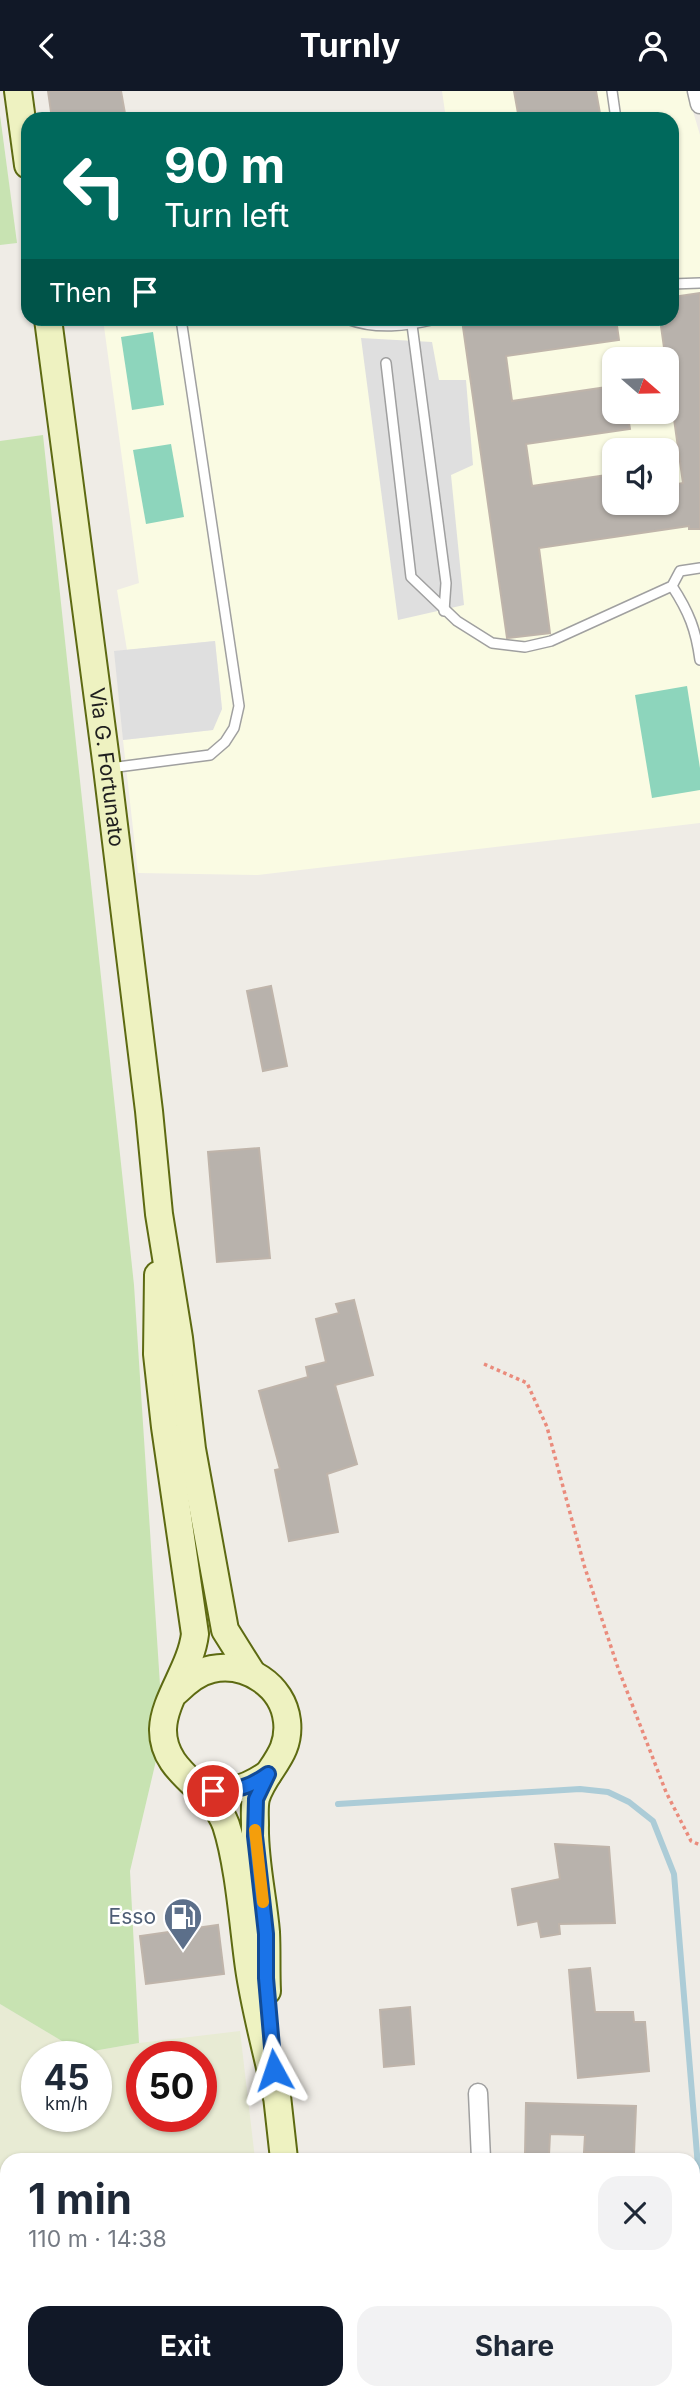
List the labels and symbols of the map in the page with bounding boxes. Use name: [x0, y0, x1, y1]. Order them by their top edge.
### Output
north arrow: [602, 347, 679, 423]
street label: Via G. Fortunato: [85, 686, 130, 848]
pin: [183, 1761, 243, 1821]
fuel station icon: Esso: [162, 1896, 204, 1951]
place label: Esso: [109, 1904, 156, 1929]
position arrow: [237, 2033, 311, 2107]
speed limit sign: 50: [126, 2041, 217, 2132]

